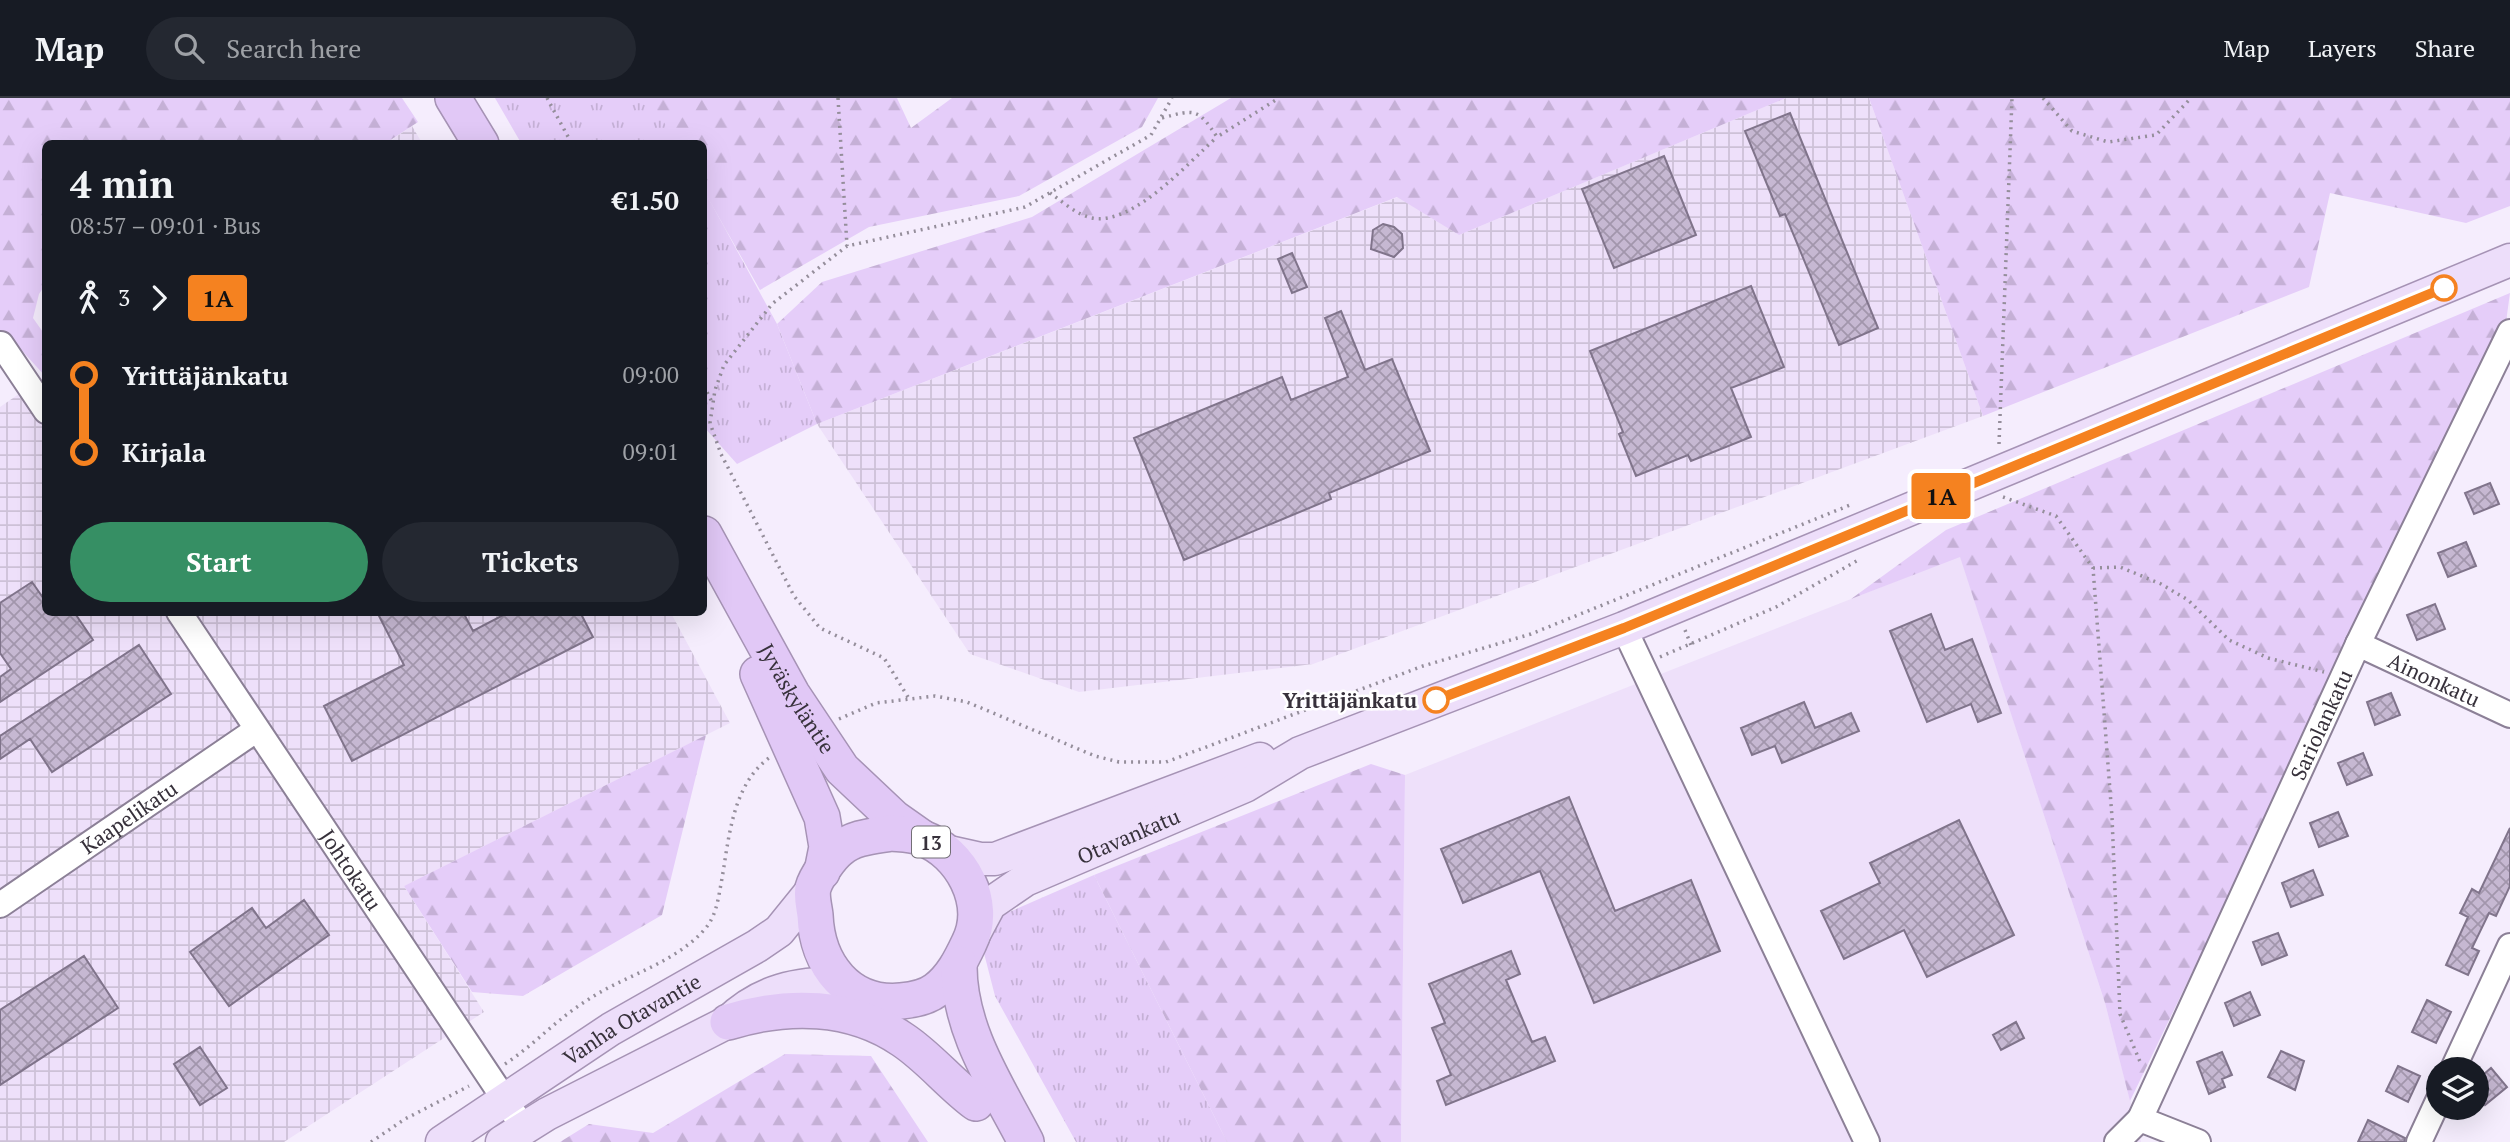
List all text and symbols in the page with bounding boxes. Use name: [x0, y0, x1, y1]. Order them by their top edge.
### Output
search box: [146, 17, 636, 80]
text: Map: [35, 27, 104, 70]
icon: search: [170, 29, 208, 67]
text: Search here: [226, 31, 361, 65]
text: Map: [2223, 32, 2270, 64]
text: Layers: [2308, 32, 2377, 64]
text: Share: [2415, 32, 2475, 64]
text: 4 min: [70, 159, 174, 209]
text: €1.50: [613, 183, 679, 217]
text: 08:57 – 09:01 · Bus: [70, 210, 261, 241]
unlabelled marker: [2431, 275, 2457, 301]
icon: walk: [70, 279, 108, 317]
icon: forward: [140, 279, 178, 317]
text: 3: [118, 282, 130, 313]
text: 1A: [202, 282, 233, 314]
text: Yrittäjänkatu: [122, 358, 288, 392]
text: 09:00: [622, 359, 679, 390]
text: Kirjala: [122, 435, 206, 469]
text: 09:01: [622, 436, 679, 467]
line badge: 1A: [1910, 473, 1972, 519]
text: 1A: [1925, 480, 1957, 512]
button: Start: [70, 522, 368, 602]
button: Tickets: [382, 522, 679, 602]
street label: Jyväskyläntie: [753, 638, 842, 759]
street label: Ainonkatu: [2384, 646, 2485, 713]
street label: Sariolankatu: [2284, 665, 2358, 784]
place label: Yrittäjänkatu: [1283, 686, 1417, 714]
marker: Yrittäjänkatu: [1423, 687, 1449, 713]
street label: Kaapelikatu: [75, 774, 183, 860]
street label: Otavankatu: [1073, 802, 1184, 870]
street label: Johtokatu: [314, 824, 388, 916]
road number: 13: [912, 827, 950, 858]
street label: Vanha Otavantie: [557, 967, 706, 1071]
map controls: [2426, 1057, 2489, 1120]
button: layers: [2426, 1057, 2489, 1120]

